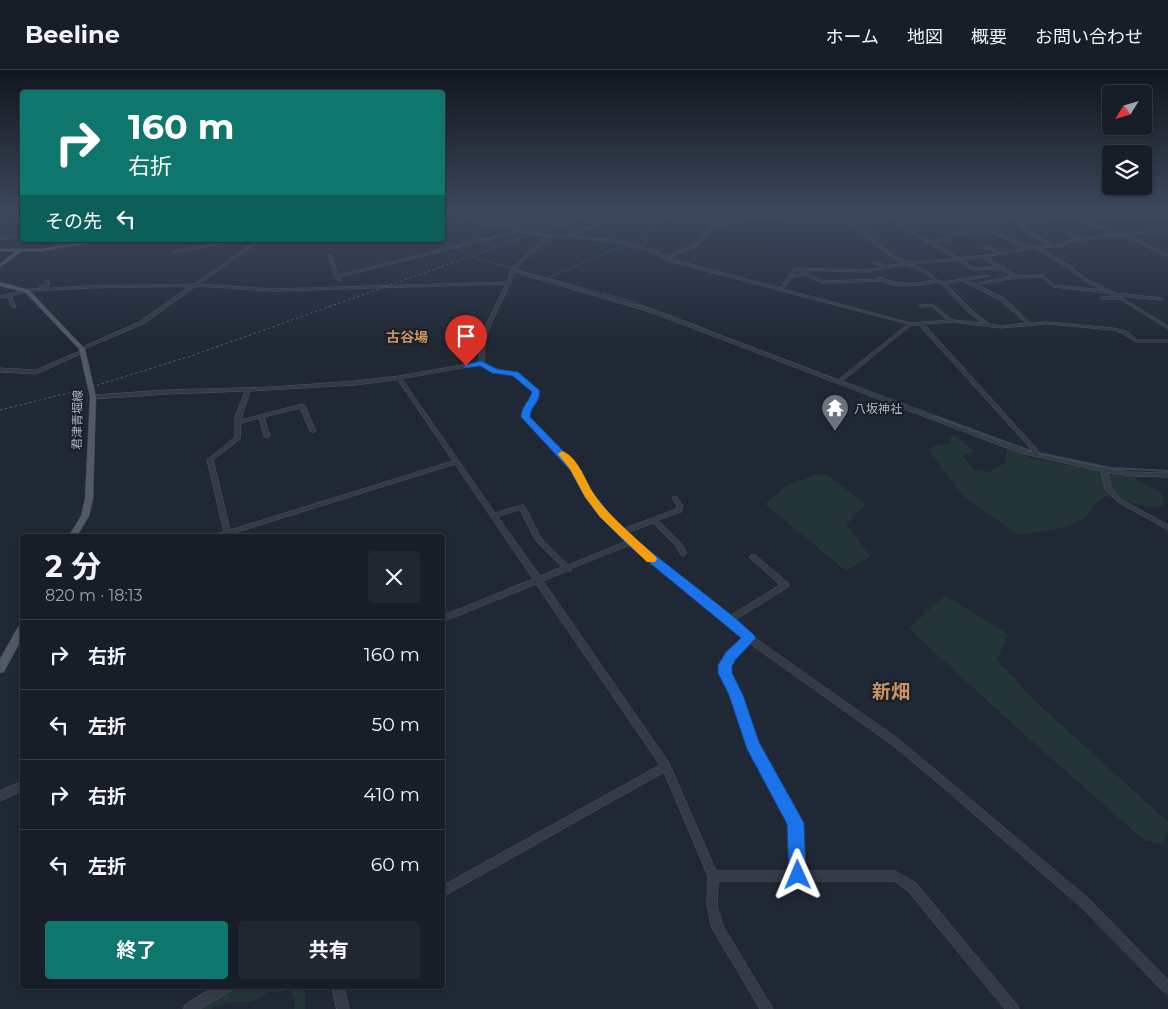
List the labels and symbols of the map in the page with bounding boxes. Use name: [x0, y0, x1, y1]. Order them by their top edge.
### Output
north arrow: [1102, 85, 1152, 135]
pin: [445, 315, 487, 366]
district label: 古谷場: [386, 328, 428, 346]
street label: 君津青堀線: [69, 390, 85, 450]
temple icon: 八坂神社: [820, 393, 850, 432]
place label: 八坂神社: [854, 401, 902, 416]
district label: 新畑: [872, 680, 910, 703]
position arrow: [771, 848, 823, 900]

